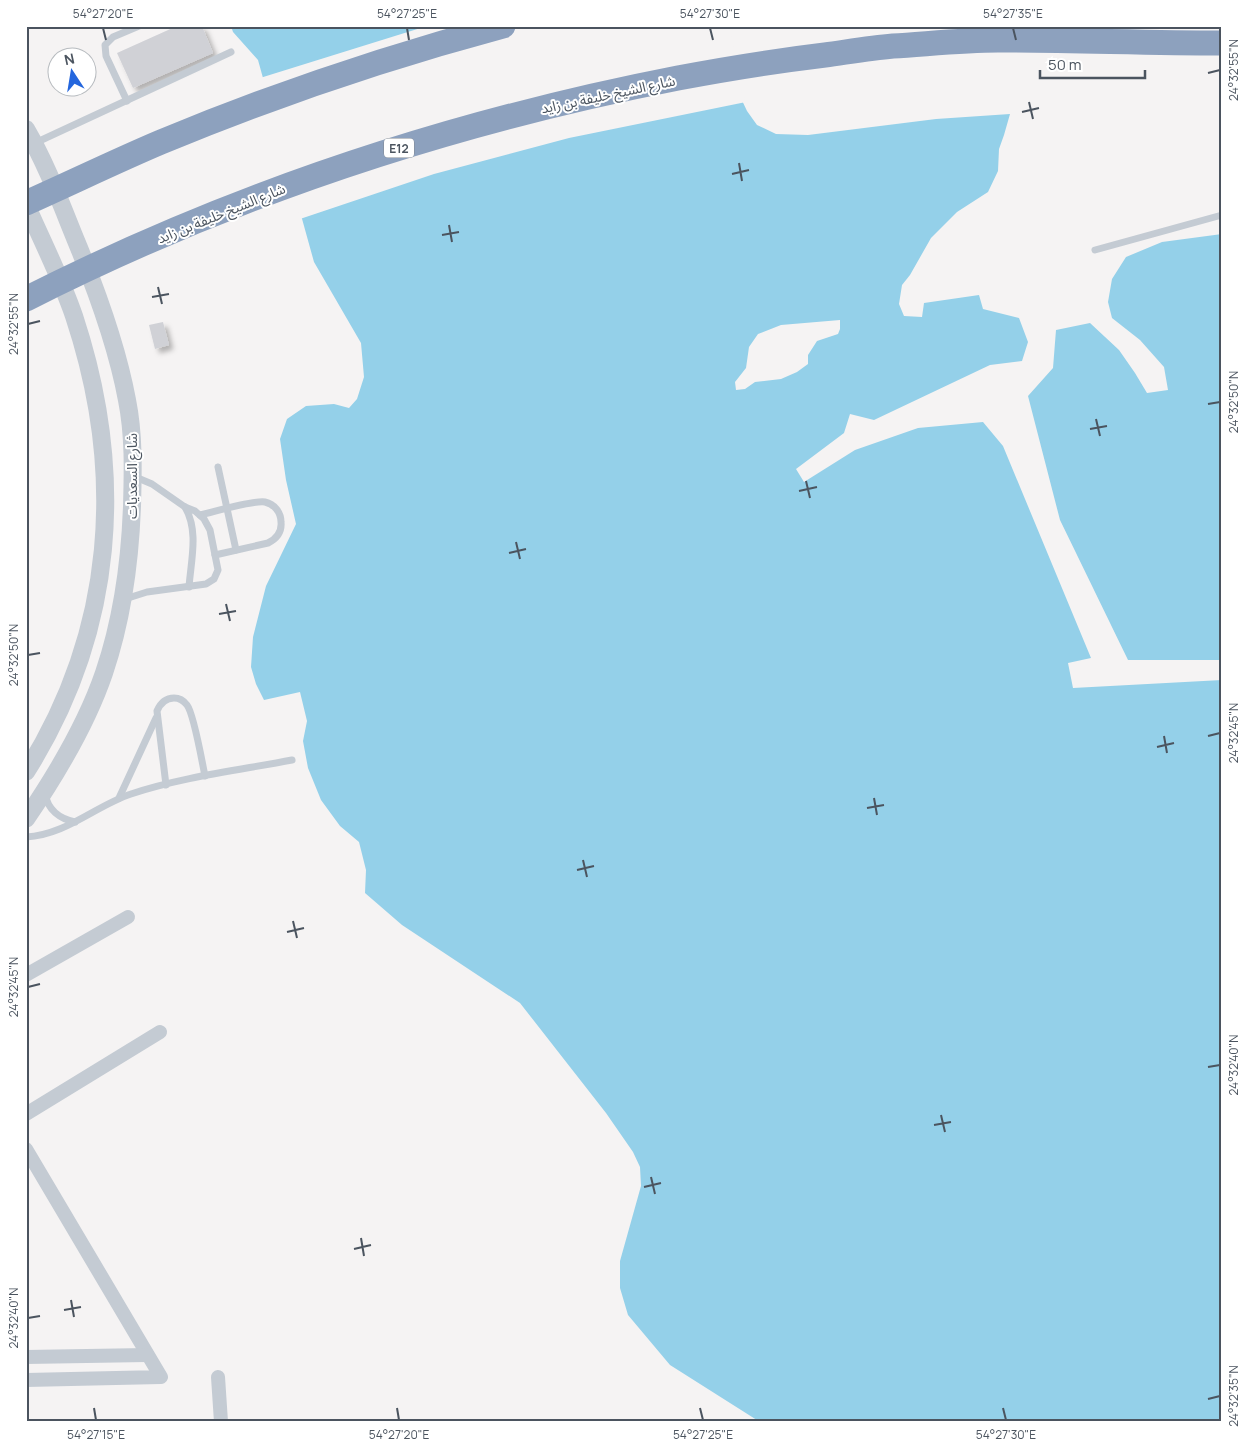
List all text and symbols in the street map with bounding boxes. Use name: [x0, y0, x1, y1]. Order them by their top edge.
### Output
text: 54°27'20"E: [73, 5, 133, 22]
text: 54°27'25"E: [377, 5, 437, 22]
text: 54°27'30"E: [680, 5, 740, 22]
text: 54°27'35"E: [983, 5, 1043, 22]
text: 24°32'55"N: [1225, 39, 1242, 101]
north arrow: [48, 48, 98, 98]
text: N: [62, 48, 76, 69]
scale bar: [1040, 48, 1146, 80]
text: 50 m: [1048, 54, 1082, 75]
street label: شارع الشيخ خليفة بن زايد: [539, 70, 677, 119]
road number: E12: [384, 138, 414, 158]
street label: شارع الشيخ خليفة بن زايد: [154, 179, 289, 249]
text: 24°32'55"N: [5, 293, 22, 355]
text: 24°32'50"N: [1225, 371, 1242, 433]
street label: شارع السعديات: [122, 433, 143, 519]
text: 24°32'50"N: [5, 624, 22, 686]
text: 24°32'45"N: [1225, 703, 1242, 763]
text: 24°32'45"N: [5, 957, 22, 1017]
text: 24°32'40"N: [1225, 1035, 1242, 1096]
text: 24°32'40"N: [5, 1288, 22, 1349]
text: 24°32'35"N: [1225, 1365, 1242, 1427]
text: 54°27'15"E: [67, 1426, 125, 1443]
text: 54°27'20"E: [369, 1426, 429, 1443]
text: 54°27'25"E: [673, 1426, 733, 1443]
text: 54°27'30"E: [976, 1426, 1036, 1443]

